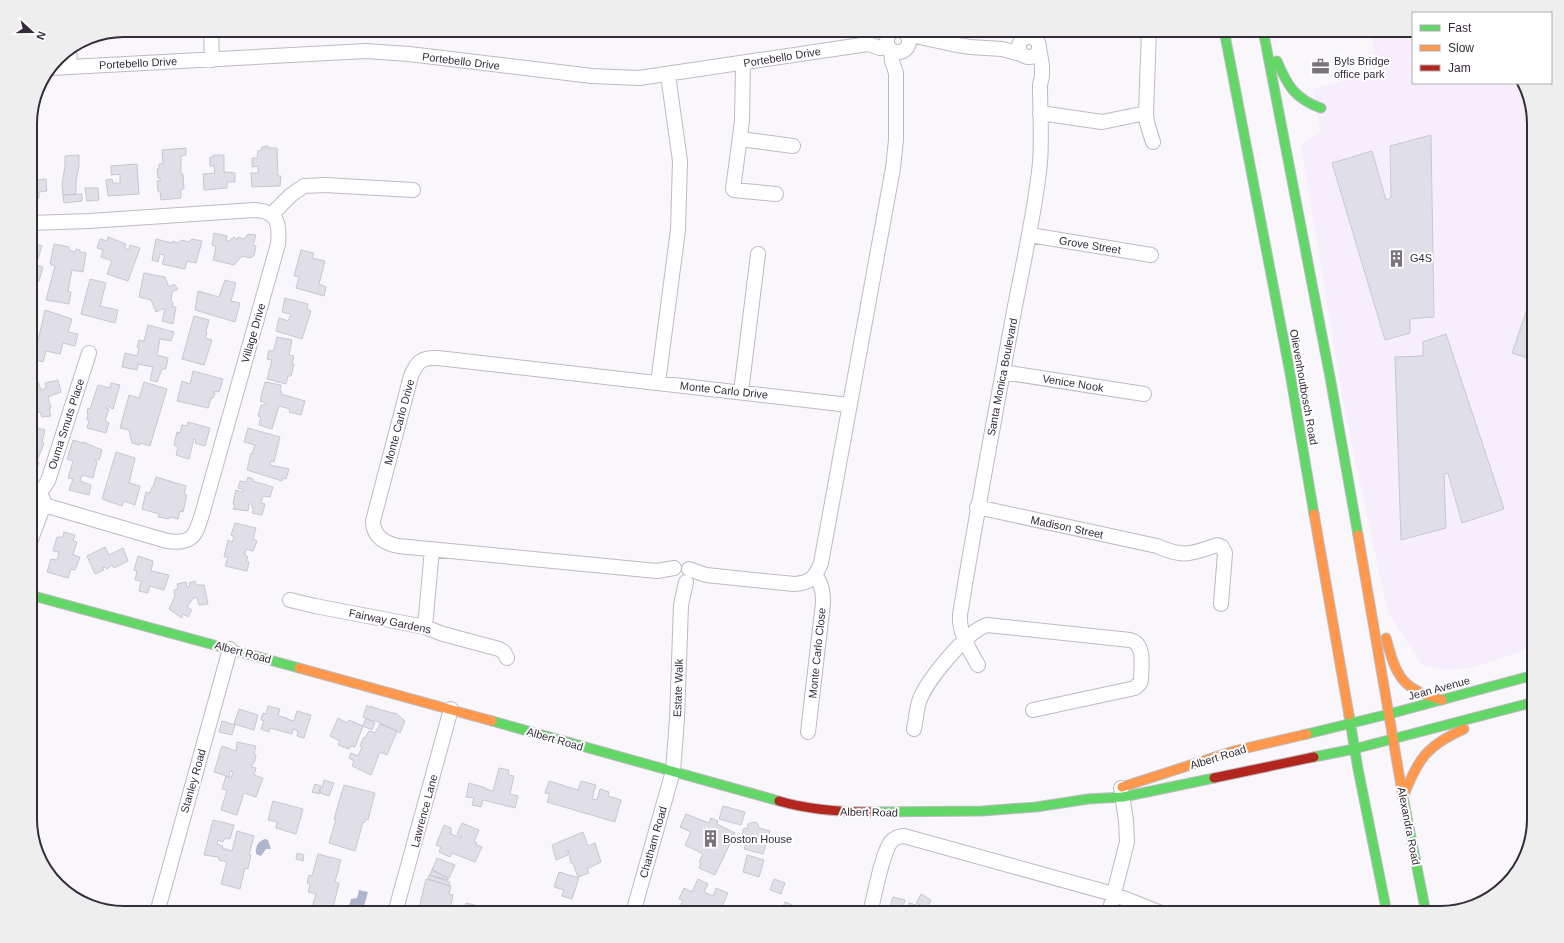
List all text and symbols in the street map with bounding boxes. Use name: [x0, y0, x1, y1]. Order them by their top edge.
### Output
north arrow: [12, 12, 52, 52]
legend: [1412, 12, 1552, 84]
text: Fast: [1448, 21, 1472, 35]
text: N: [34, 30, 48, 41]
text: Slow: [1448, 41, 1474, 55]
street label: Portebello Drive: [742, 45, 822, 69]
street label: Portebello Drive: [421, 50, 501, 72]
street label: Portebello Drive: [99, 55, 177, 71]
place label: Byls Bridge office park: [1334, 55, 1390, 80]
office icon: Byls Bridge office park: [1311, 57, 1331, 77]
text: Jam: [1448, 61, 1471, 75]
street label: Grove Street: [1058, 234, 1122, 256]
building icon: G4S: [1387, 248, 1407, 268]
place label: G4S: [1410, 252, 1432, 264]
street label: Village Drive: [239, 302, 267, 364]
street label: Santa Monica Boulevard: [985, 317, 1019, 437]
street label: Olievenhoutbosch Road: [1288, 328, 1320, 446]
street label: Venice Nook: [1042, 372, 1105, 394]
street label: Ouma Smuts Place: [46, 377, 86, 471]
street label: Monte Carlo Drive: [382, 378, 416, 466]
street label: Monte Carlo Drive: [679, 379, 769, 401]
street label: Madison Street: [1030, 513, 1104, 541]
street label: Fairway Gardens: [348, 606, 433, 636]
street label: Monte Carlo Close: [806, 607, 828, 699]
street label: Albert Road: [213, 639, 273, 665]
street label: Estate Walk: [671, 658, 685, 717]
street label: Jean Avenue: [1407, 674, 1471, 702]
street label: Albert Road: [525, 725, 585, 753]
street label: Albert Road: [1188, 743, 1248, 771]
street label: Stanley Road: [178, 748, 208, 814]
street label: Lawrence Lane: [408, 773, 440, 849]
street label: Alexandra Road: [1396, 786, 1422, 866]
street label: Chatham Road: [637, 805, 669, 879]
street label: Albert Road: [840, 805, 898, 819]
building icon: Boston House: [700, 829, 720, 849]
place label: Boston House: [723, 833, 792, 845]

